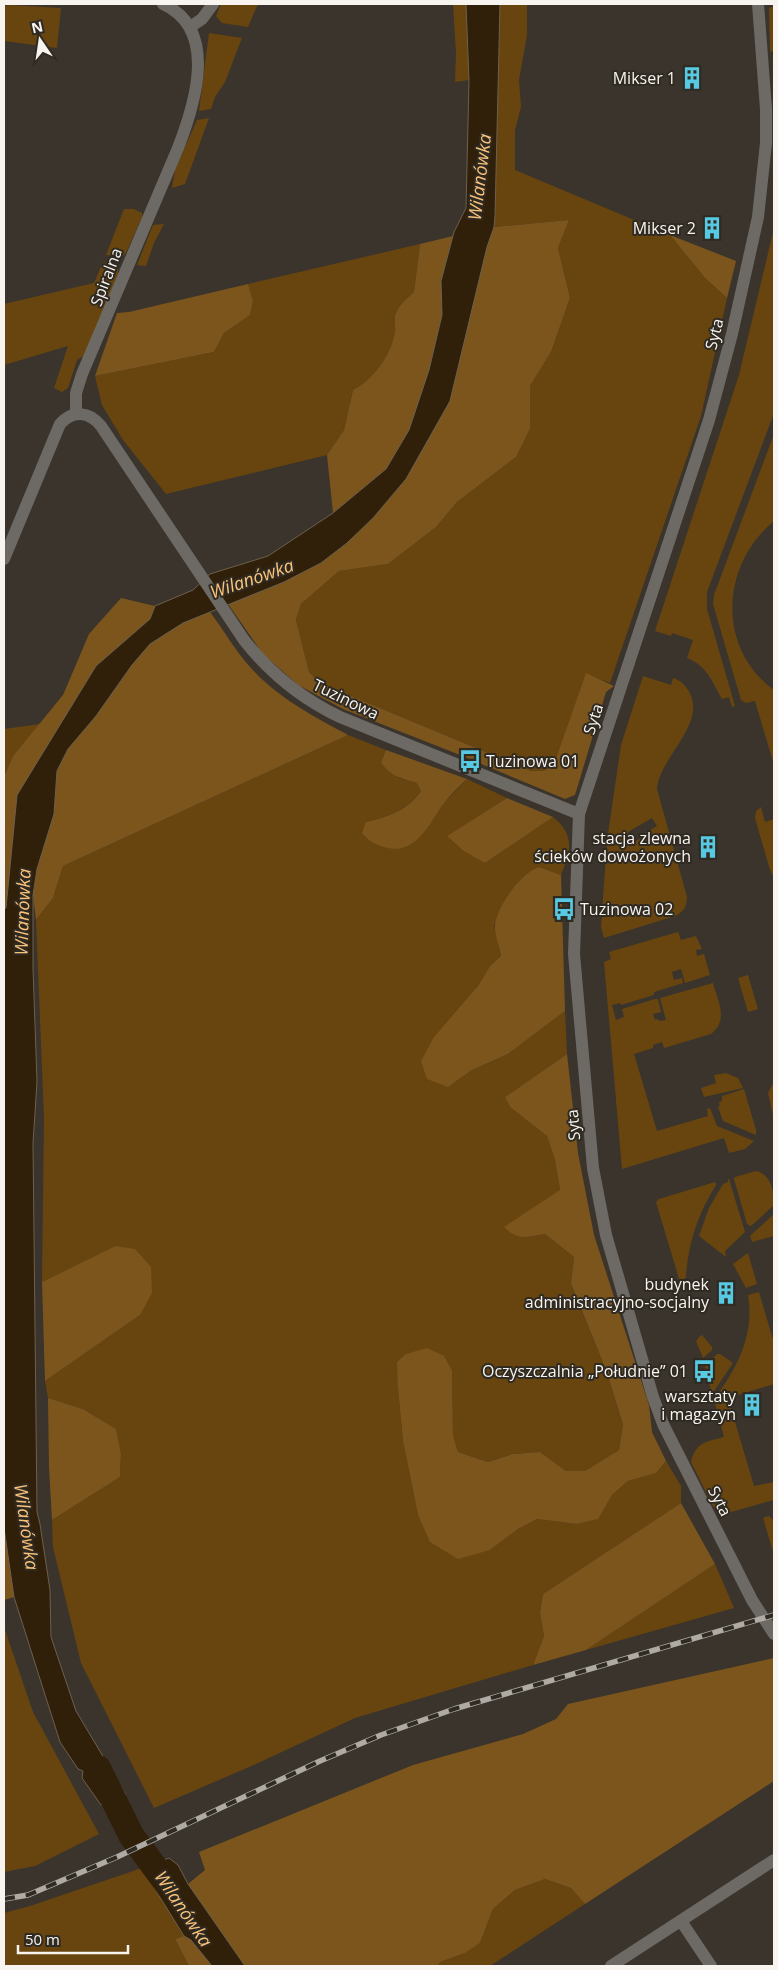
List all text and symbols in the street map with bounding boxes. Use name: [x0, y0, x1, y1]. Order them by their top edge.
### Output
north arrow: [15, 15, 65, 65]
text: N: [29, 16, 45, 37]
building icon: Mikser 1: [679, 65, 705, 91]
place label: Mikser 1: [613, 67, 676, 89]
water label: Wilanówka: [462, 132, 496, 222]
building icon: Mikser 2: [699, 215, 725, 241]
place label: Mikser 2: [633, 217, 696, 239]
street label: Spiralna: [85, 245, 127, 309]
street label: Syta: [700, 316, 728, 352]
water label: Wilanówka: [207, 553, 297, 604]
street label: Tuzinowa: [309, 674, 383, 724]
street label: Syta: [578, 701, 608, 737]
bus stop icon: Tuzinowa 01: [457, 748, 483, 774]
place label: Tuzinowa 01: [486, 750, 579, 772]
place label: stacja zlewna ścieków dowożonych: [534, 827, 691, 867]
building icon: stacja zlewna ścieków dowożonych: [695, 834, 721, 860]
water label: Wilanówka: [8, 868, 36, 956]
bus stop icon: Tuzinowa 02: [551, 896, 577, 922]
place label: Tuzinowa 02: [580, 898, 673, 920]
street label: Syta: [561, 1108, 585, 1142]
place label: budynek administracyjno-socjalny: [525, 1273, 710, 1313]
building icon: budynek administracyjno-socjalny: [713, 1280, 739, 1306]
bus stop icon: Oczyszczalnia „Południe” 01: [691, 1358, 717, 1384]
place label: Oczyszczalnia „Południe” 01: [482, 1360, 688, 1382]
place label: warsztaty i magazyn: [661, 1385, 737, 1425]
building icon: warsztaty i magazyn: [739, 1392, 765, 1418]
water label: Wilanówka: [9, 1482, 45, 1572]
street label: Syta: [703, 1482, 737, 1520]
water label: Wilanówka: [150, 1866, 218, 1951]
scale bar: [18, 1922, 128, 1954]
text: 50 m: [25, 1929, 60, 1949]

